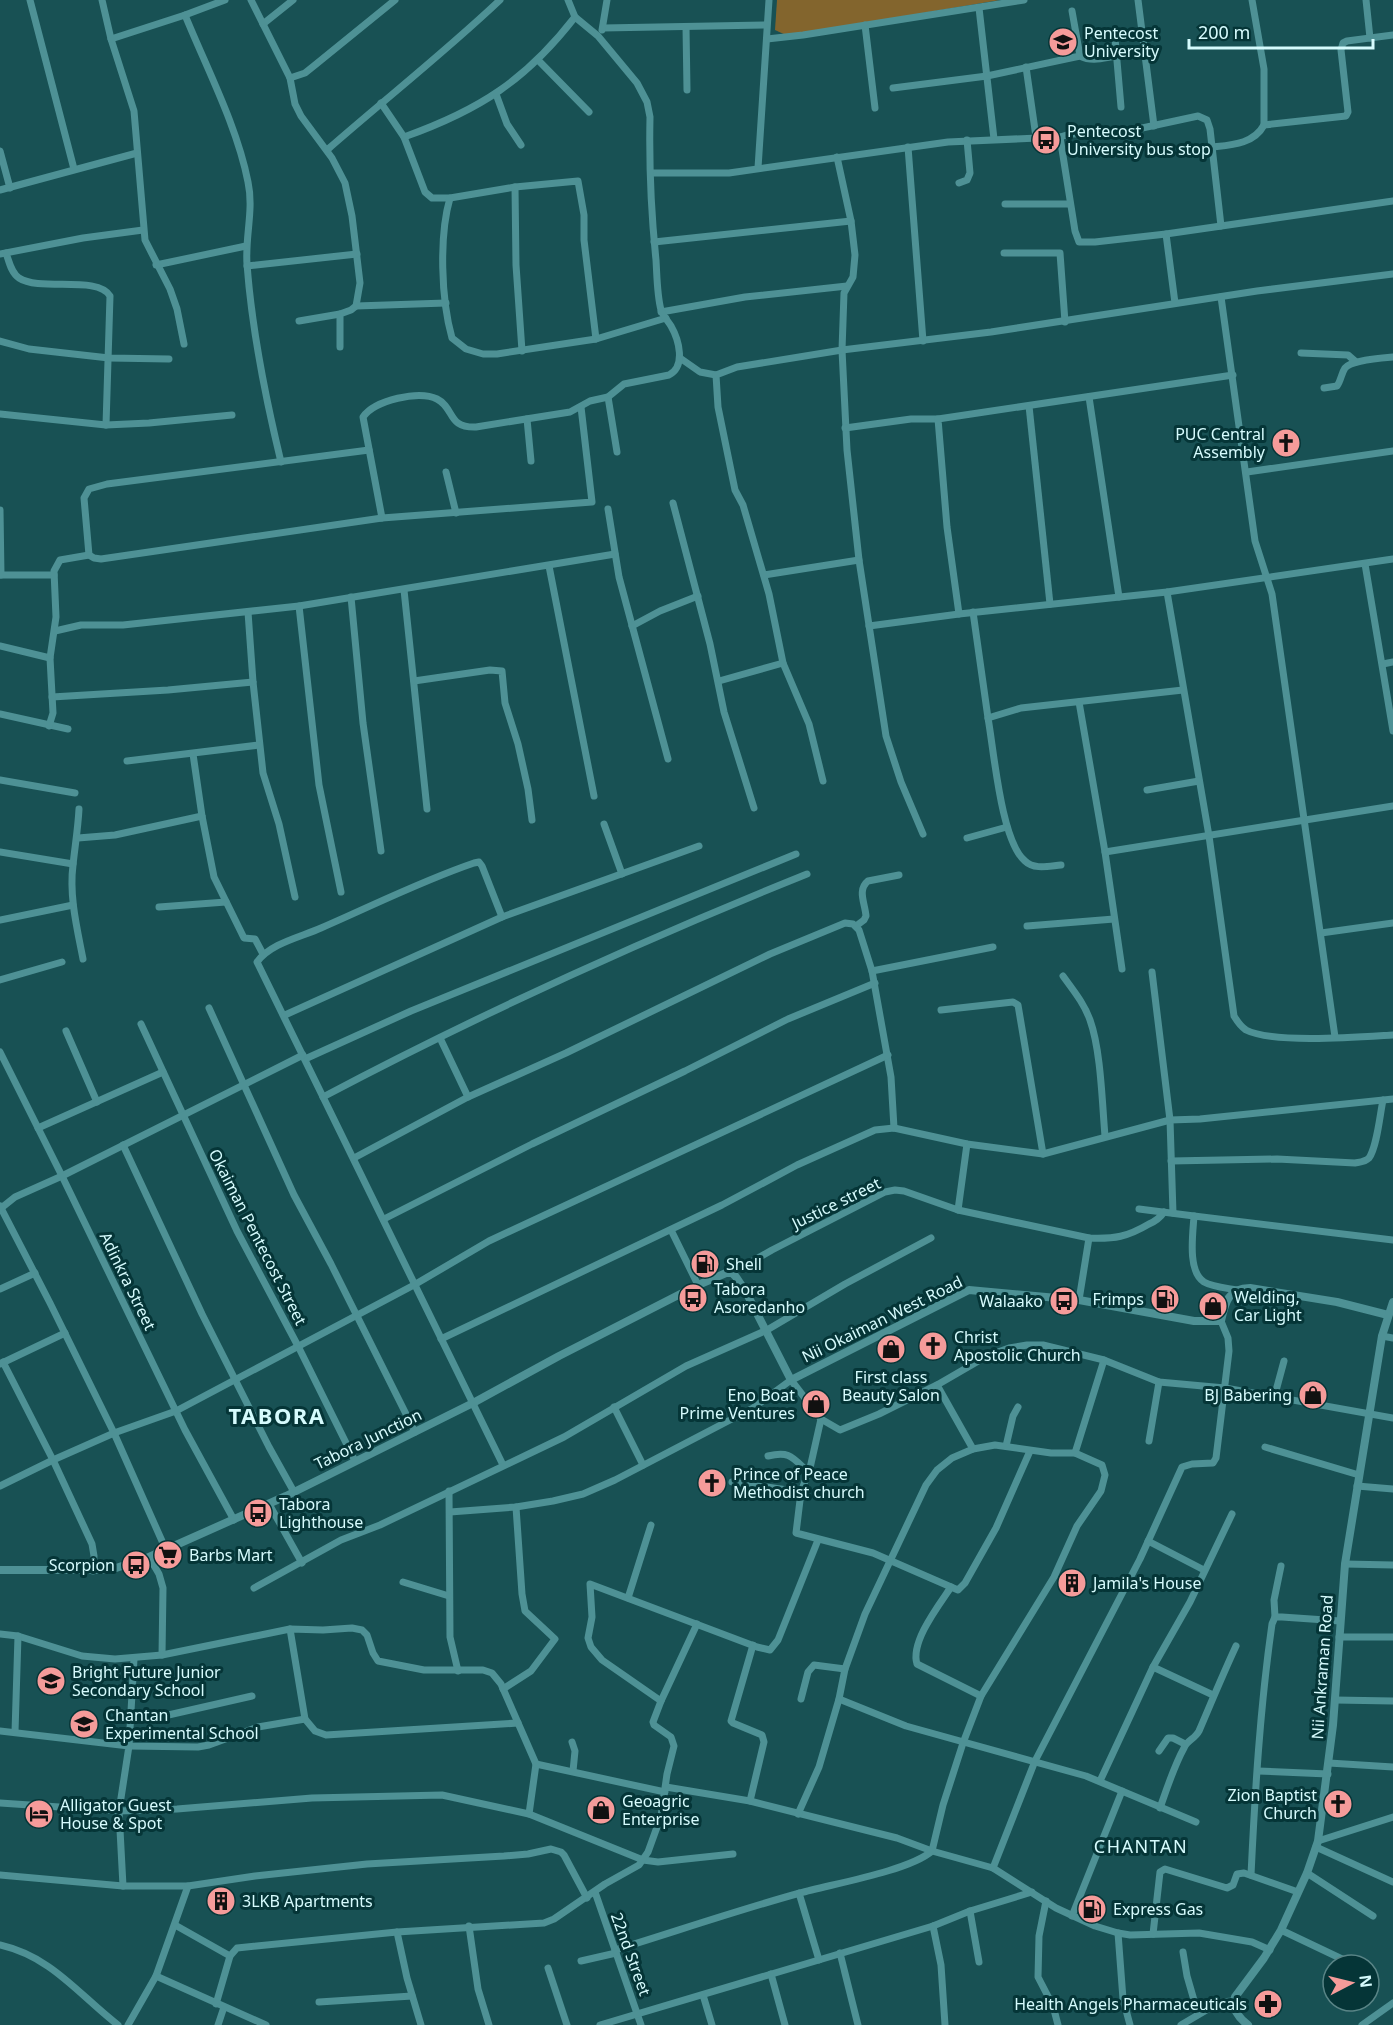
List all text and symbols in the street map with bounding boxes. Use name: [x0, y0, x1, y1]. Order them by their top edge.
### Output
scale bar: [1189, 12, 1374, 50]
text: 200 m: [1198, 20, 1250, 44]
place label: Pentecost University: [1084, 22, 1160, 62]
school or university icon: Pentecost University: [1047, 26, 1079, 58]
place label: Pentecost University bus stop: [1067, 120, 1211, 160]
bus stop icon: Pentecost University bus stop: [1030, 124, 1062, 156]
place label: PUC Central Assembly: [1175, 423, 1266, 463]
church icon: PUC Central Assembly: [1270, 427, 1302, 459]
street label: Okaiman Pentecost Street: [204, 1145, 312, 1329]
street label: Justice street: [786, 1172, 884, 1235]
street label: Adinkra Street: [95, 1228, 161, 1334]
fuel station icon: Shell: [689, 1248, 721, 1280]
place label: Shell: [726, 1253, 762, 1275]
street label: Nii Okaiman West Road: [798, 1270, 966, 1368]
place label: Tabora Asoredanho: [714, 1278, 805, 1318]
bus stop icon: Tabora Asoredanho: [677, 1282, 709, 1314]
fuel station icon: Frimps: [1149, 1283, 1181, 1315]
bus stop icon: Walaako: [1048, 1285, 1080, 1317]
place label: Welding, Car Light: [1234, 1286, 1302, 1326]
place label: Frimps: [1092, 1288, 1144, 1310]
place label: Walaako: [979, 1290, 1043, 1312]
shop icon: Welding, Car Light: [1197, 1290, 1229, 1322]
place label: Christ Apostolic Church: [954, 1326, 1081, 1366]
church icon: Christ Apostolic Church: [917, 1330, 949, 1362]
shop icon: First class Beauty Salon: [875, 1333, 907, 1365]
place label: First class Beauty Salon: [842, 1366, 940, 1406]
shop icon: BJ Babering: [1297, 1379, 1329, 1411]
place label: Eno Boat Prime Ventures: [680, 1384, 795, 1424]
place label: BJ Babering: [1204, 1384, 1292, 1406]
shop icon: Eno Boat Prime Ventures: [800, 1388, 832, 1420]
district label: TABORA: [228, 1400, 326, 1430]
street label: Tabora Junction: [311, 1404, 425, 1474]
place label: Prince of Peace Methodist church: [733, 1463, 865, 1503]
church icon: Prince of Peace Methodist church: [696, 1467, 728, 1499]
place label: Tabora Lighthouse: [279, 1493, 363, 1533]
bus stop icon: Tabora Lighthouse: [242, 1497, 274, 1529]
supermarket icon: Barbs Mart: [152, 1539, 184, 1571]
place label: Barbs Mart: [189, 1544, 273, 1566]
bus stop icon: Scorpion: [120, 1549, 152, 1581]
place label: Scorpion: [49, 1554, 115, 1576]
building icon: Jamila's House: [1056, 1567, 1088, 1599]
place label: Jamila's House: [1091, 1572, 1201, 1594]
street label: Nii Ankraman Road: [1306, 1594, 1338, 1740]
place label: Bright Future Junior Secondary School: [72, 1661, 221, 1701]
school or university icon: Bright Future Junior Secondary School: [35, 1665, 67, 1697]
place label: Chantan Experimental School: [105, 1704, 259, 1744]
school or university icon: Chantan Experimental School: [68, 1708, 100, 1740]
place label: Zion Baptist Church: [1227, 1784, 1317, 1824]
church icon: Zion Baptist Church: [1322, 1788, 1354, 1820]
place label: Geoagric Enterprise: [622, 1790, 699, 1830]
place label: Alligator Guest House & Spot: [60, 1794, 172, 1834]
shop icon: Geoagric Enterprise: [585, 1794, 617, 1826]
hotel icon: Alligator Guest House & Spot: [23, 1798, 55, 1830]
district label: CHANTAN: [1094, 1834, 1188, 1858]
building icon: 3LKB Apartments: [205, 1885, 237, 1917]
place label: 3LKB Apartments: [242, 1890, 373, 1912]
fuel station icon: Express Gas: [1076, 1893, 1108, 1925]
place label: Express Gas: [1113, 1898, 1203, 1920]
street label: 22nd Street: [606, 1909, 656, 1999]
north arrow: [1321, 1953, 1381, 2013]
text: N: [1354, 1973, 1378, 1989]
pharmacy icon: Health Angels Pharmaceuticals: [1252, 1988, 1284, 2020]
place label: Health Angels Pharmaceuticals: [1014, 1993, 1247, 2015]

